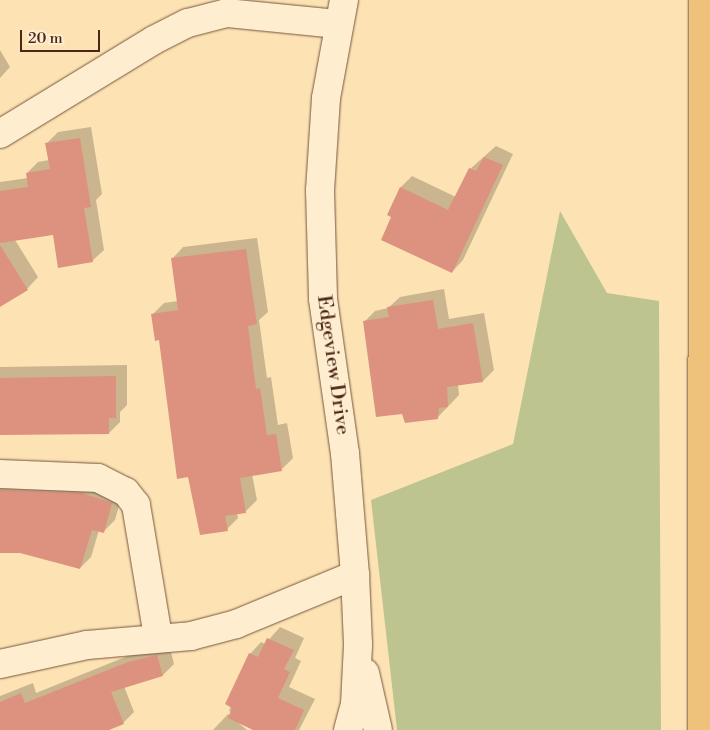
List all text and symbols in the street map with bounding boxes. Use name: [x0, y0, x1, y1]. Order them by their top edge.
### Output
scale bar: [22, 20, 102, 52]
text: 20 m: [28, 29, 63, 48]
street label: Edgeview Drive: [311, 294, 355, 436]

